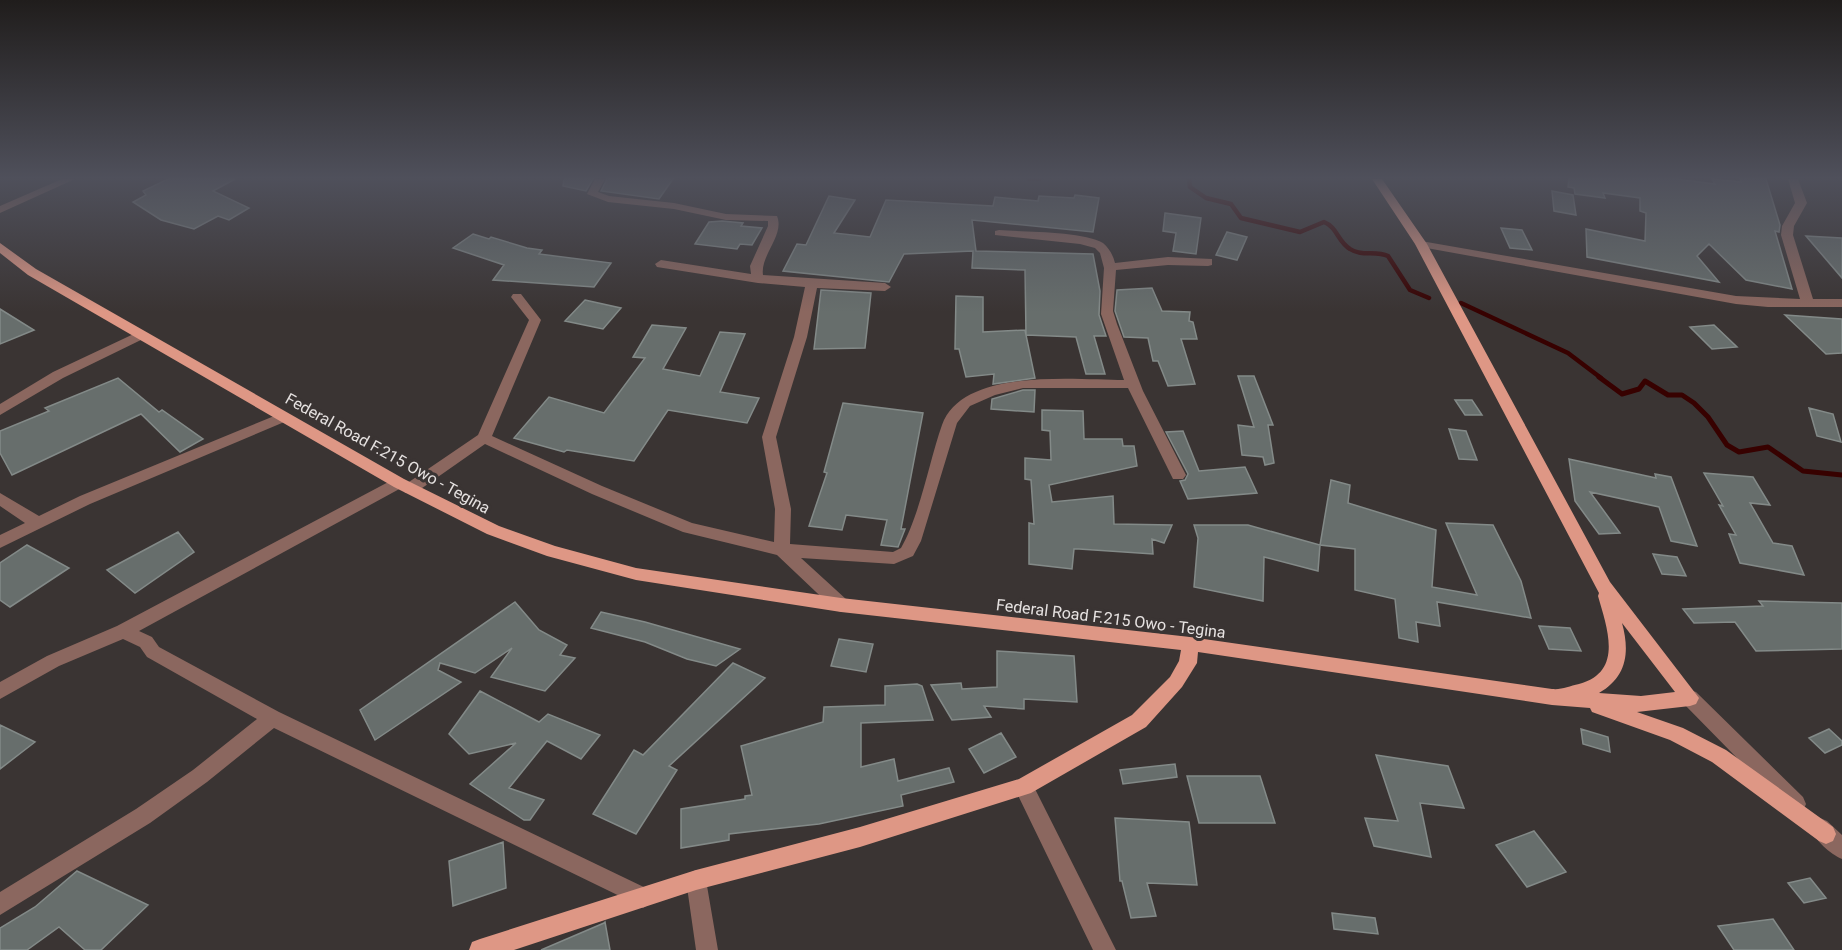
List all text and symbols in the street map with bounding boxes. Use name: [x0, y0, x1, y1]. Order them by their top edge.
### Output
street label: Federal Road F.215 Owo - Tegina: [282, 389, 493, 518]
street label: Federal Road F.215 Owo - Tegina: [995, 595, 1227, 642]

